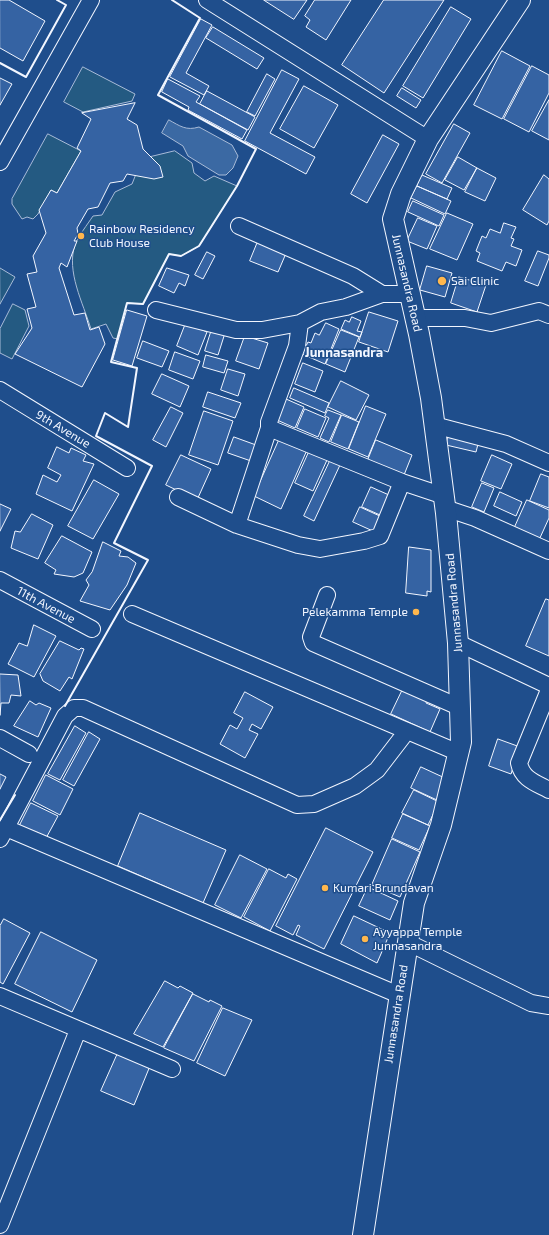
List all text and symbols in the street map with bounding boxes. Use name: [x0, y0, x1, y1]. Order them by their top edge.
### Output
place label: Rainbow Residency Club House: [89, 222, 195, 250]
marker: Rainbow Residency Club House: [76, 231, 86, 241]
street label: Junnasandra Road: [389, 233, 425, 333]
place label: Sai Clinic: [451, 274, 499, 288]
marker: Sai Clinic: [436, 275, 448, 287]
district label: Junnasandra: [305, 345, 383, 361]
street label: 9th Avenue: [33, 407, 93, 451]
street label: Junnasandra Road: [442, 553, 466, 653]
street label: 11th Avenue: [14, 584, 78, 626]
place label: Pelekamma Temple: [302, 605, 408, 619]
marker: Pelekamma Temple: [411, 607, 421, 617]
place label: Kumari Brundavan: [333, 881, 434, 895]
marker: Kumari Brundavan: [320, 883, 330, 893]
place label: Ayyappa Temple Junnasandra: [373, 925, 462, 953]
marker: Ayyappa Temple Junnasandra: [360, 934, 370, 944]
street label: Junnasandra Road: [381, 964, 411, 1064]

